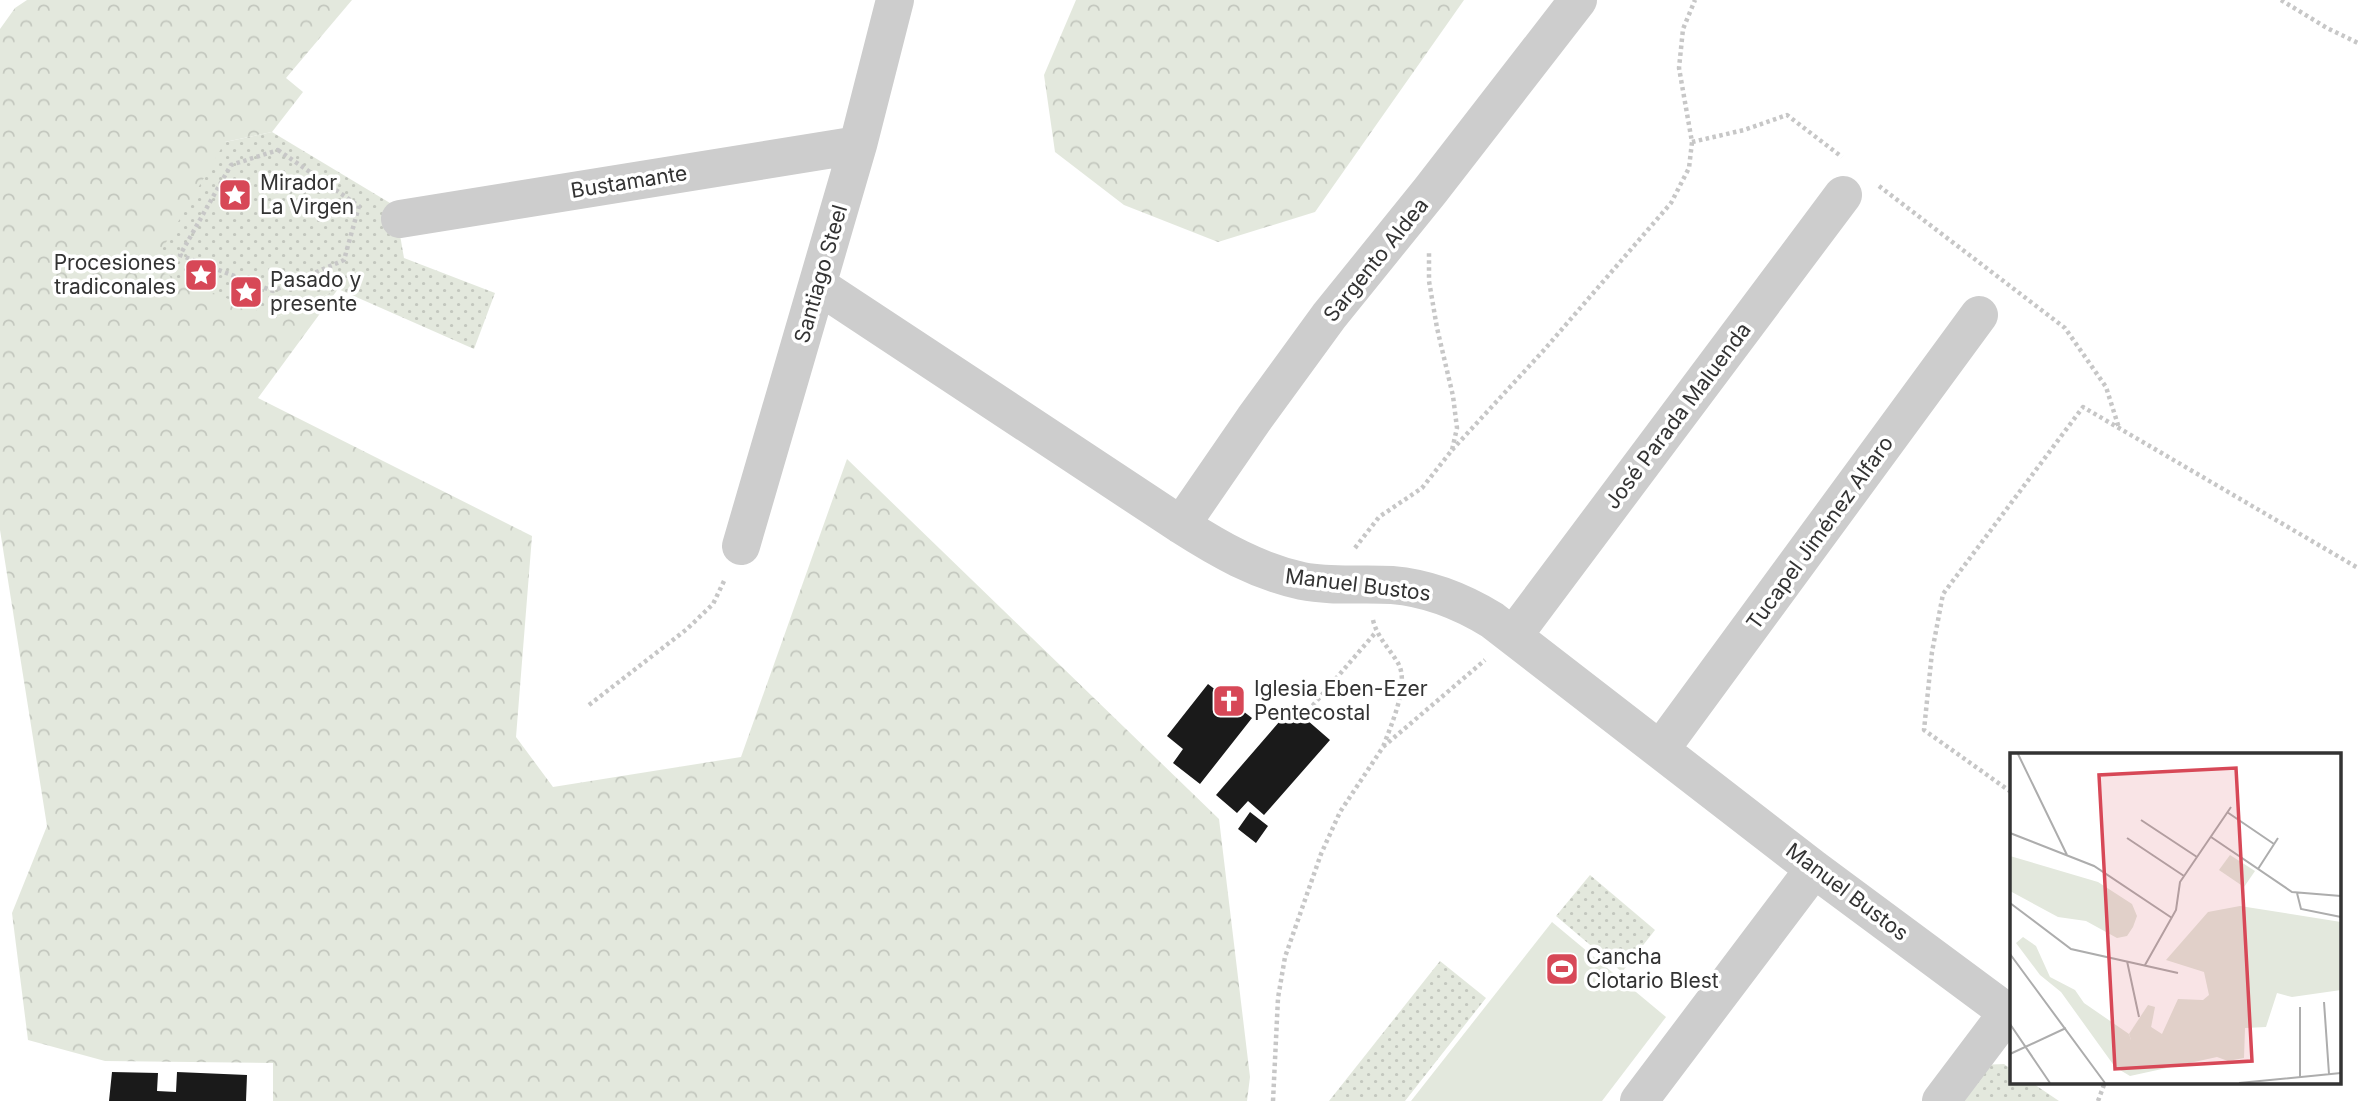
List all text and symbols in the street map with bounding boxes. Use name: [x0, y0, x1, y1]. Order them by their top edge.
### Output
street label: Bustamante: [569, 160, 689, 203]
place label: Mirador La Virgen: [260, 170, 354, 219]
place icon: Mirador La Virgen: [216, 176, 254, 214]
street label: Sargento Aldea: [1318, 193, 1433, 327]
street label: Santiago Steel: [789, 202, 852, 346]
place label: Procesiones tradiconales: [54, 250, 176, 299]
place icon: Procesiones tradiconales: [182, 256, 220, 294]
place label: Pasado y presente: [270, 267, 361, 316]
place icon: Pasado y presente: [227, 273, 265, 311]
street label: José Parada Maluenda: [1599, 318, 1756, 514]
street label: Tucapel Jiménez Alfaro: [1741, 431, 1898, 634]
street label: Manuel Bustos: [1284, 563, 1432, 606]
place label: Iglesia Eben-Ezer Pentecostal: [1254, 676, 1428, 725]
church icon: Iglesia Eben-Ezer Pentecostal: [1210, 682, 1248, 720]
inset map: [2010, 753, 2340, 1084]
street label: Manuel Bustos: [1781, 838, 1913, 946]
place label: Cancha Clotario Blest: [1586, 944, 1719, 993]
sports icon: Cancha Clotario Blest: [1543, 950, 1581, 988]

